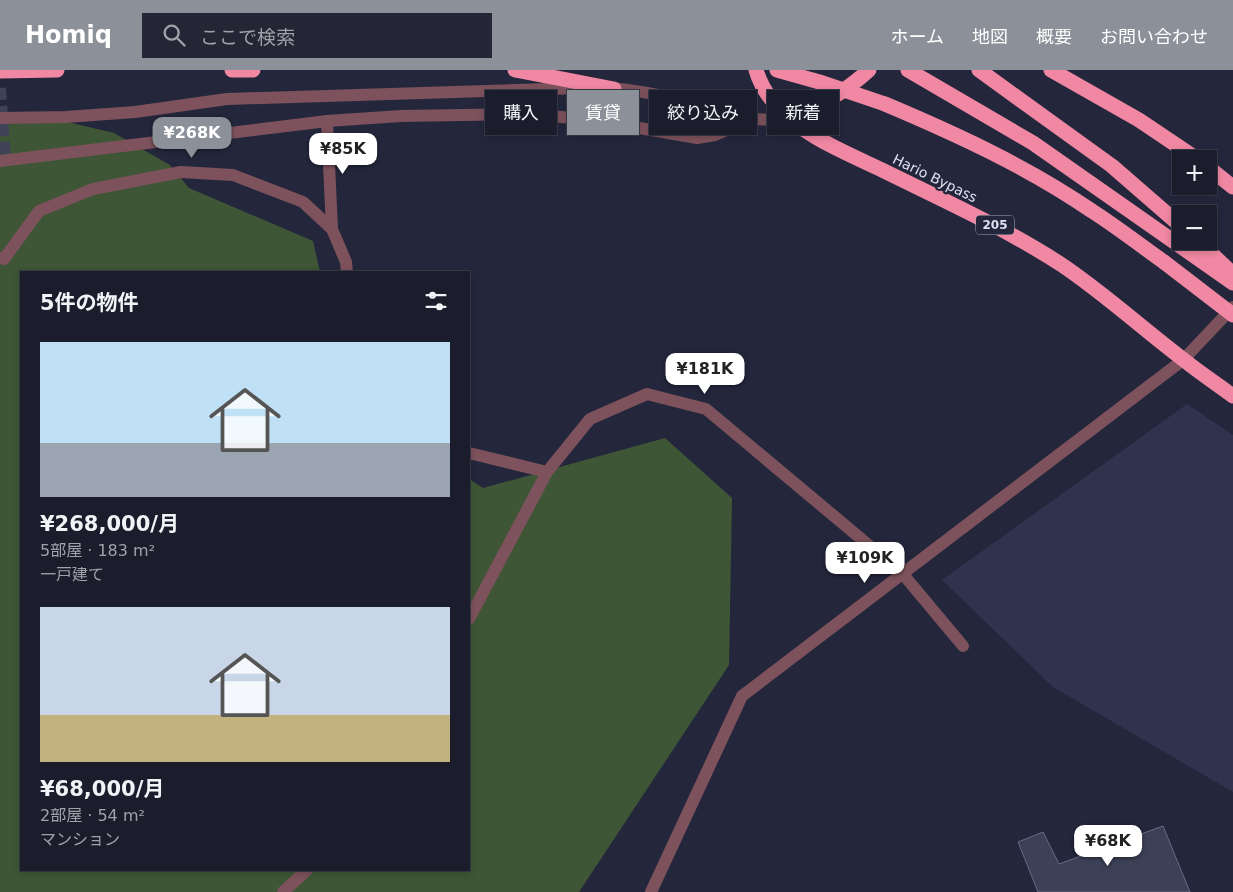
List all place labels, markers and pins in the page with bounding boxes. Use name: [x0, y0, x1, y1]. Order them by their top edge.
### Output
pin: ¥268K: [157, 116, 227, 159]
pin: ¥85K: [313, 132, 373, 175]
pin: ¥181K: [670, 352, 740, 395]
pin: ¥109K: [830, 542, 900, 584]
pin: ¥68K: [1078, 824, 1138, 867]

